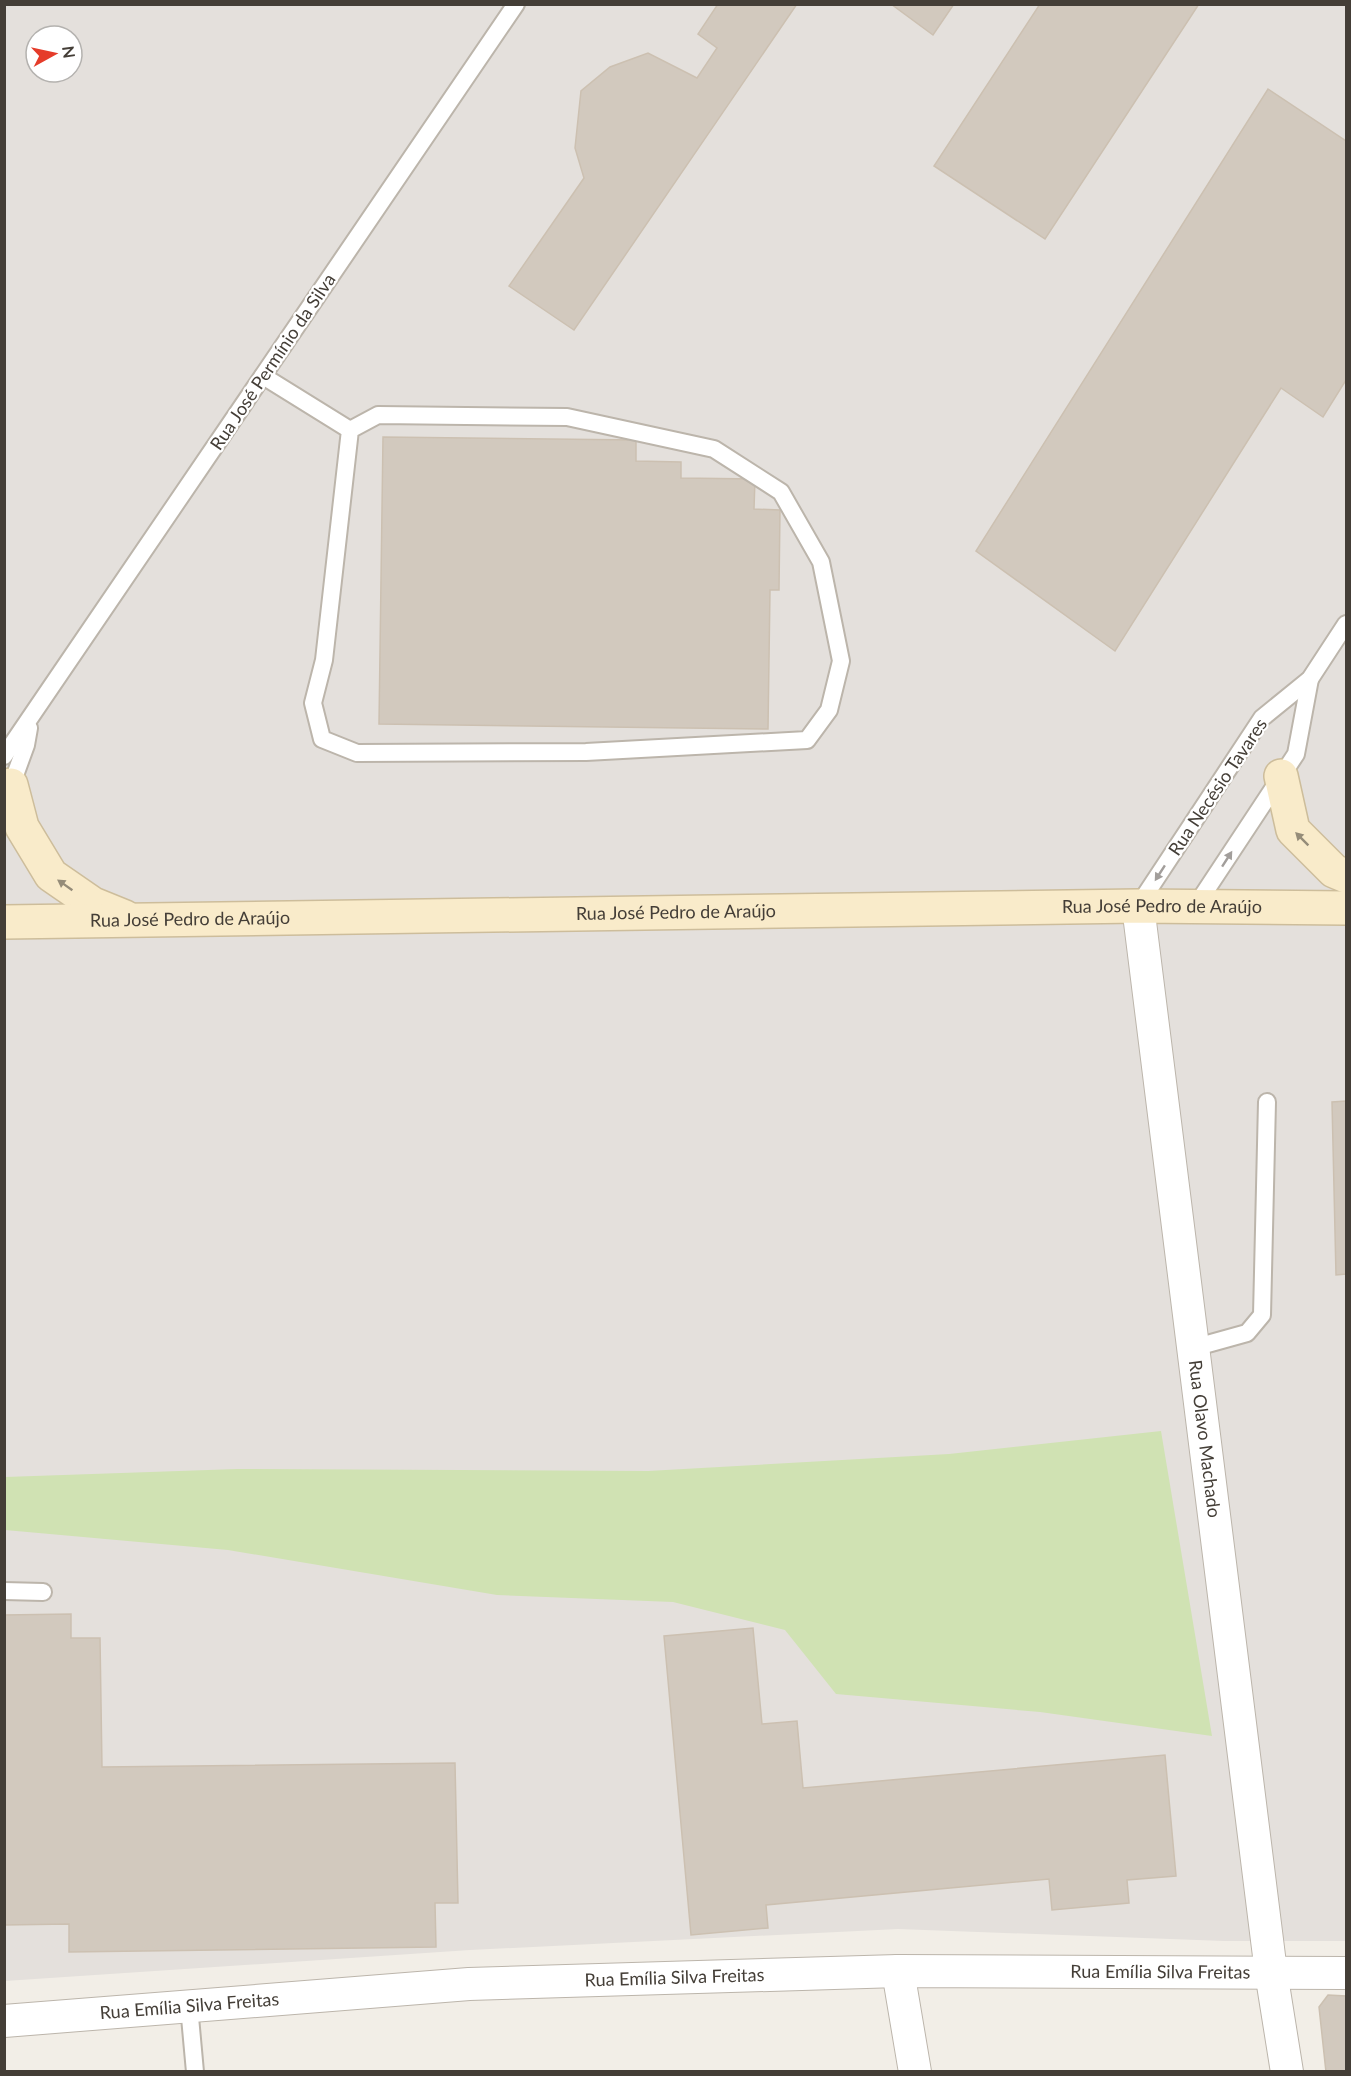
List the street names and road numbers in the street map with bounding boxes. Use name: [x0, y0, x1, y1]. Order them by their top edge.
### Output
street label: Rua José Permínio da Silva: [205, 269, 339, 454]
street label: Rua Necésio Tavares: [1163, 714, 1271, 859]
street label: Rua José Pedro de Araújo: [1062, 894, 1262, 917]
street label: Rua José Pedro de Araújo: [576, 899, 776, 924]
street label: Rua José Pedro de Araújo: [90, 906, 290, 931]
street label: Rua Olavo Machado: [1185, 1358, 1226, 1519]
street label: Rua Emília Silva Freitas: [1070, 1960, 1251, 1983]
street label: Rua Emília Silva Freitas: [584, 1963, 765, 1990]
street label: Rua Emília Silva Freitas: [99, 1987, 280, 2023]

